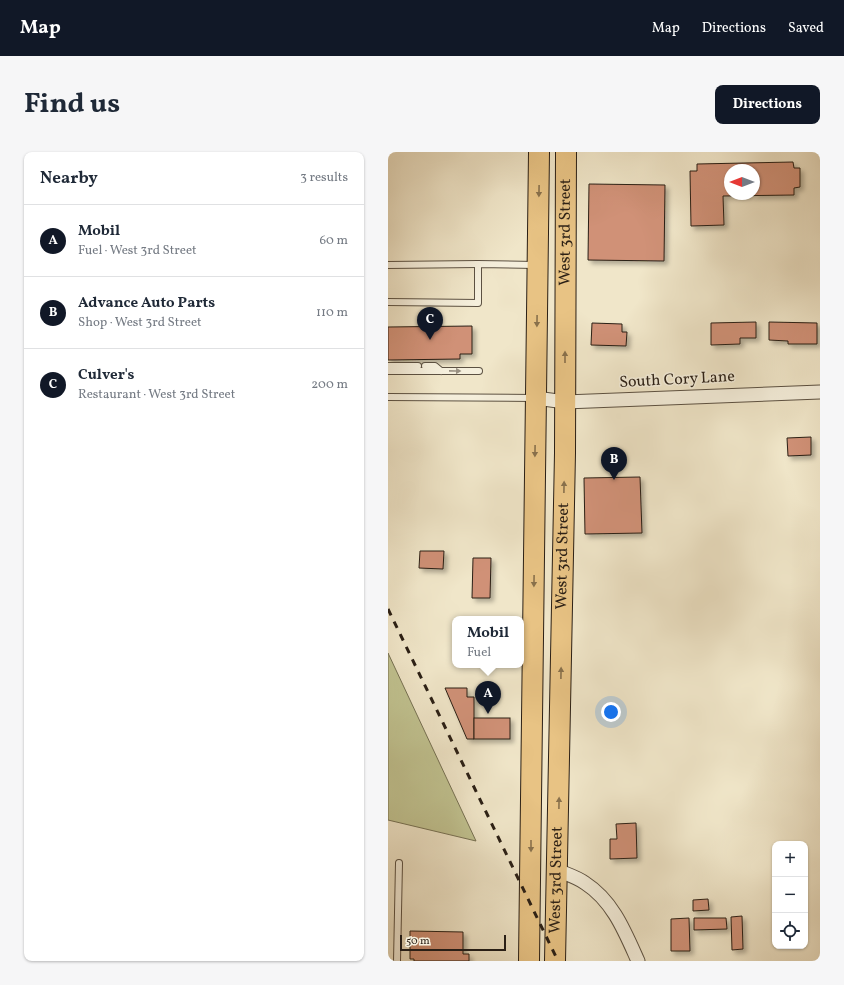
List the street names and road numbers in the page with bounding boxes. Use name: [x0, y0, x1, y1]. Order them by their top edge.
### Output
street label: West 3rd Street: [555, 178, 577, 286]
street label: South Cory Lane: [619, 366, 735, 394]
street label: West 3rd Street: [551, 502, 575, 610]
street label: West 3rd Street: [545, 826, 569, 934]

